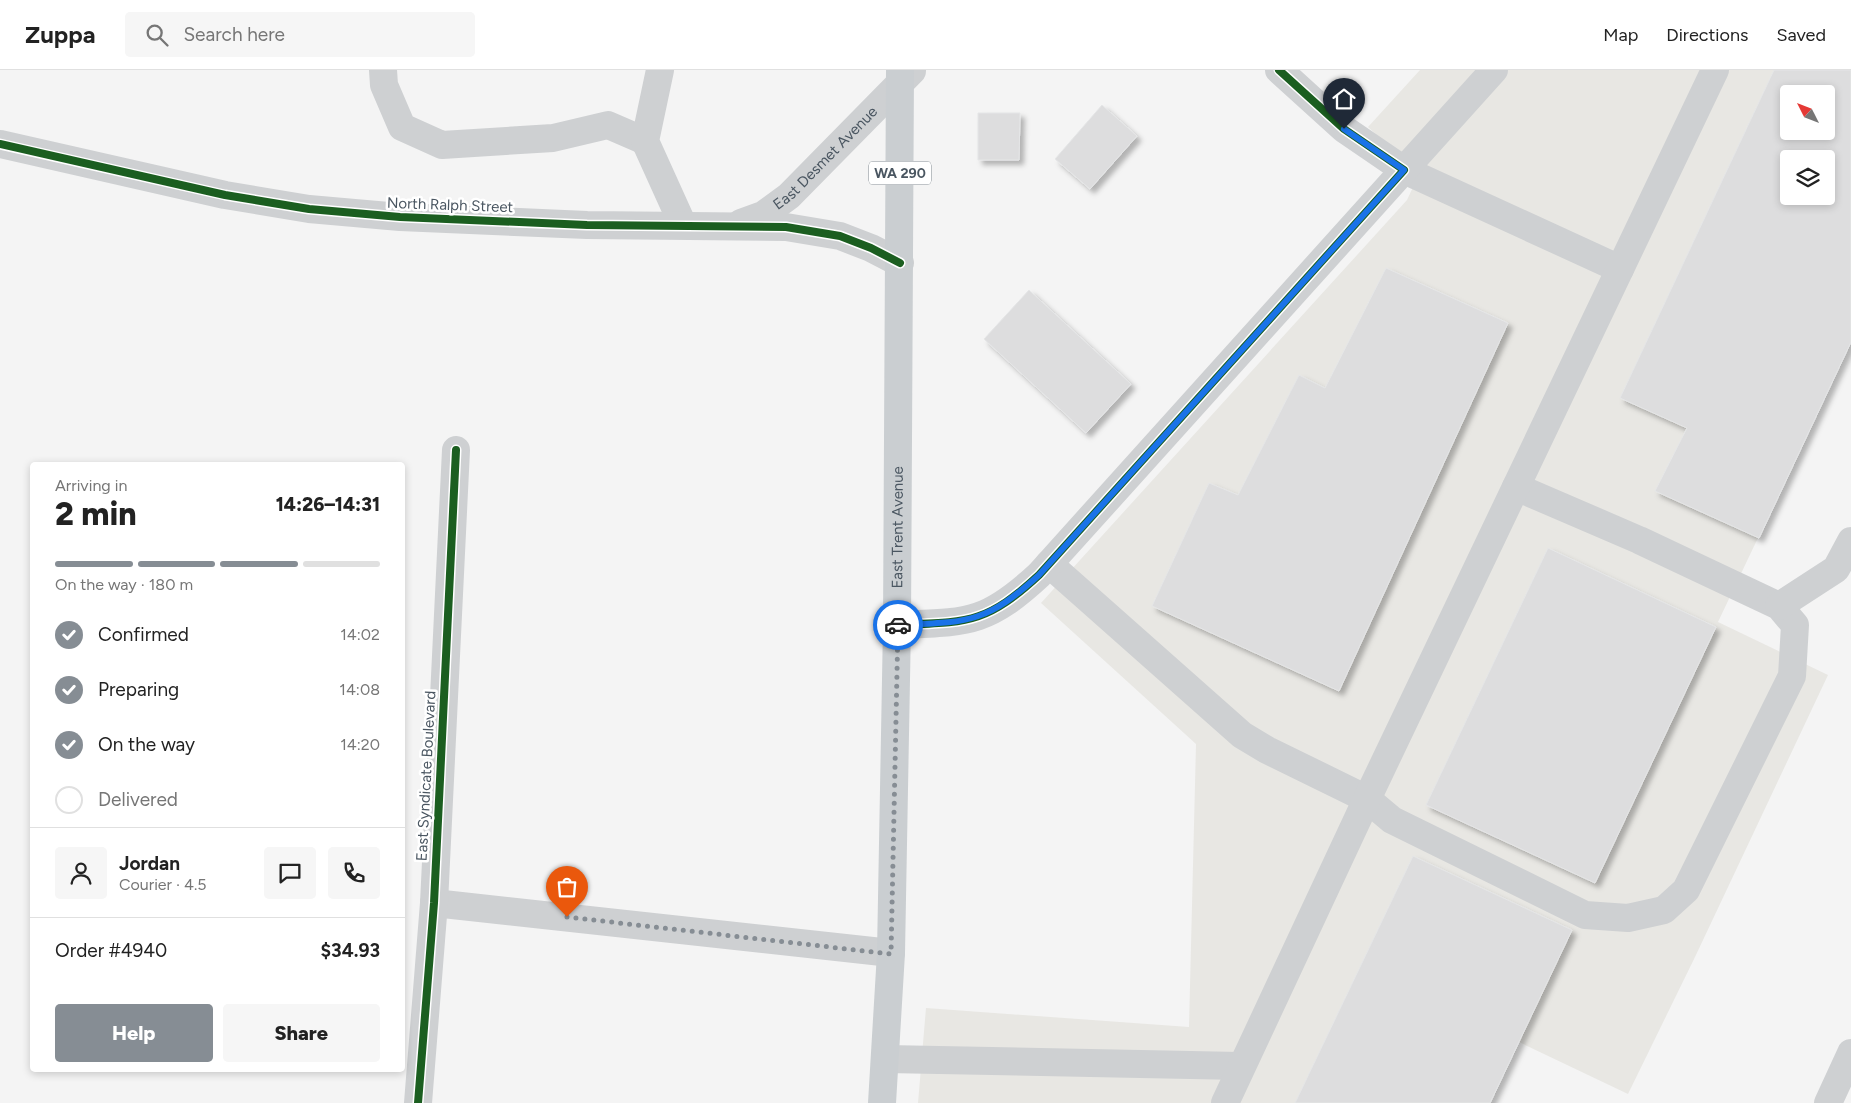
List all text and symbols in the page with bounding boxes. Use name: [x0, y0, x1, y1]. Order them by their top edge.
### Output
search box: [125, 12, 475, 57]
text: Zuppa: [25, 20, 95, 49]
icon: search: [143, 21, 171, 49]
text: Search here: [183, 23, 285, 46]
text: Map: [1603, 24, 1638, 46]
text: Directions: [1666, 24, 1748, 46]
text: Saved: [1776, 24, 1826, 46]
pin: [1323, 78, 1365, 129]
icon: home: [1330, 85, 1358, 113]
north arrow: [1780, 85, 1835, 140]
map controls: [1780, 85, 1835, 205]
street label: East Desmet Avenue: [770, 103, 881, 214]
button: layers: [1780, 150, 1835, 205]
road number: WA 290: [869, 162, 931, 185]
street label: North Ralph Street: [387, 194, 514, 216]
street label: East Trent Avenue: [888, 466, 907, 589]
text: Arriving in: [55, 476, 127, 495]
text: 14:26–14:31: [276, 493, 380, 516]
text: 2 min: [55, 495, 137, 533]
text: On the way · 180 m: [55, 575, 193, 594]
courier: [873, 600, 923, 650]
icon: car: [884, 611, 912, 639]
icon: check: [55, 621, 83, 649]
text: Confirmed: [98, 623, 189, 646]
text: 14:02: [340, 625, 380, 644]
icon: check: [55, 676, 83, 704]
text: Preparing: [98, 678, 179, 701]
text: 14:08: [339, 680, 380, 699]
street label: East Syndicate Boulevard: [413, 690, 439, 862]
icon: check: [55, 731, 83, 759]
text: On the way: [98, 733, 195, 756]
text: 14:20: [340, 735, 380, 754]
text: Delivered: [98, 788, 178, 811]
button: person: [55, 847, 107, 899]
button: chat: [264, 847, 316, 899]
button: phone: [328, 847, 380, 899]
text: Jordan: [119, 852, 180, 875]
pin: [546, 866, 588, 917]
icon: bag: [553, 873, 581, 901]
text: Courier · 4.5: [119, 875, 206, 894]
text: Order #4940: [55, 939, 167, 962]
text: $34.93: [321, 939, 380, 962]
button: Help: [55, 1004, 213, 1062]
button: Share: [223, 1004, 380, 1062]

